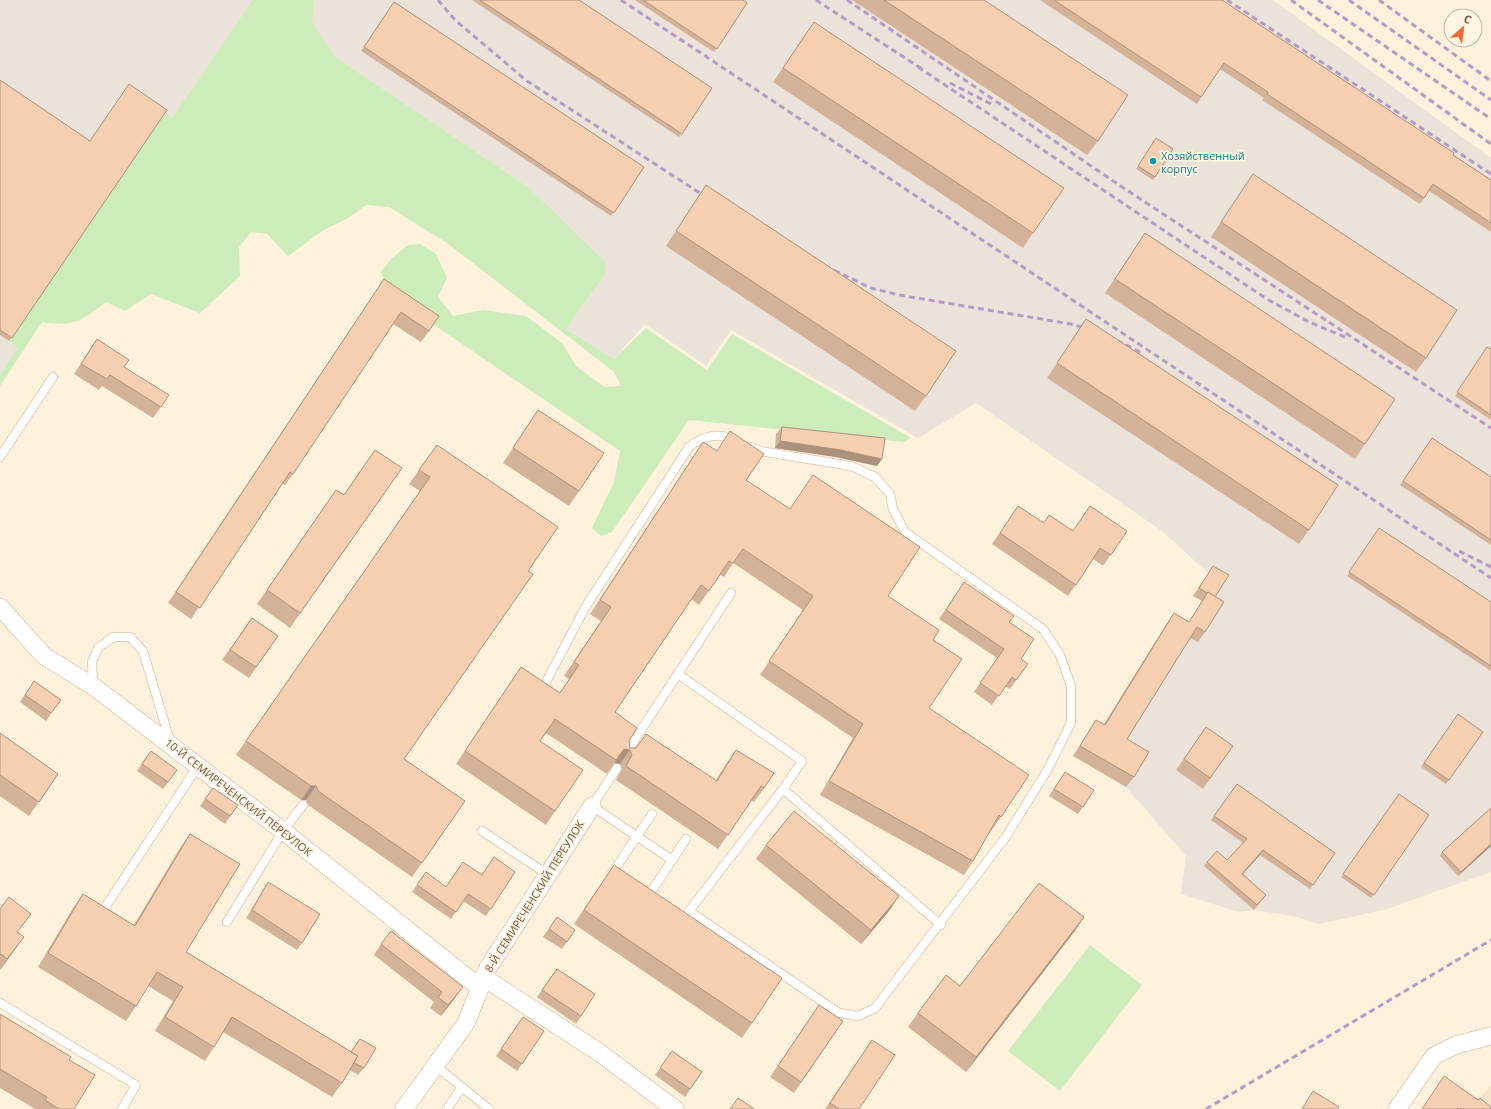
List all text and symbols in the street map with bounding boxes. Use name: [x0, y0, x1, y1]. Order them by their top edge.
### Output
north arrow: [1443, 8, 1483, 48]
text: С: [1461, 10, 1475, 27]
place label: Хозяйственный корпус: [1161, 148, 1245, 176]
marker: Хозяйственный корпус: [1148, 156, 1158, 166]
street label: 10-Й СЕМИРЕЧЕНСКИЙ ПЕРЕУЛОК: [162, 735, 316, 859]
street label: 8-Й СЕМИРЕЧЕНСКИЙ ПЕРЕУЛОК: [481, 817, 587, 975]

